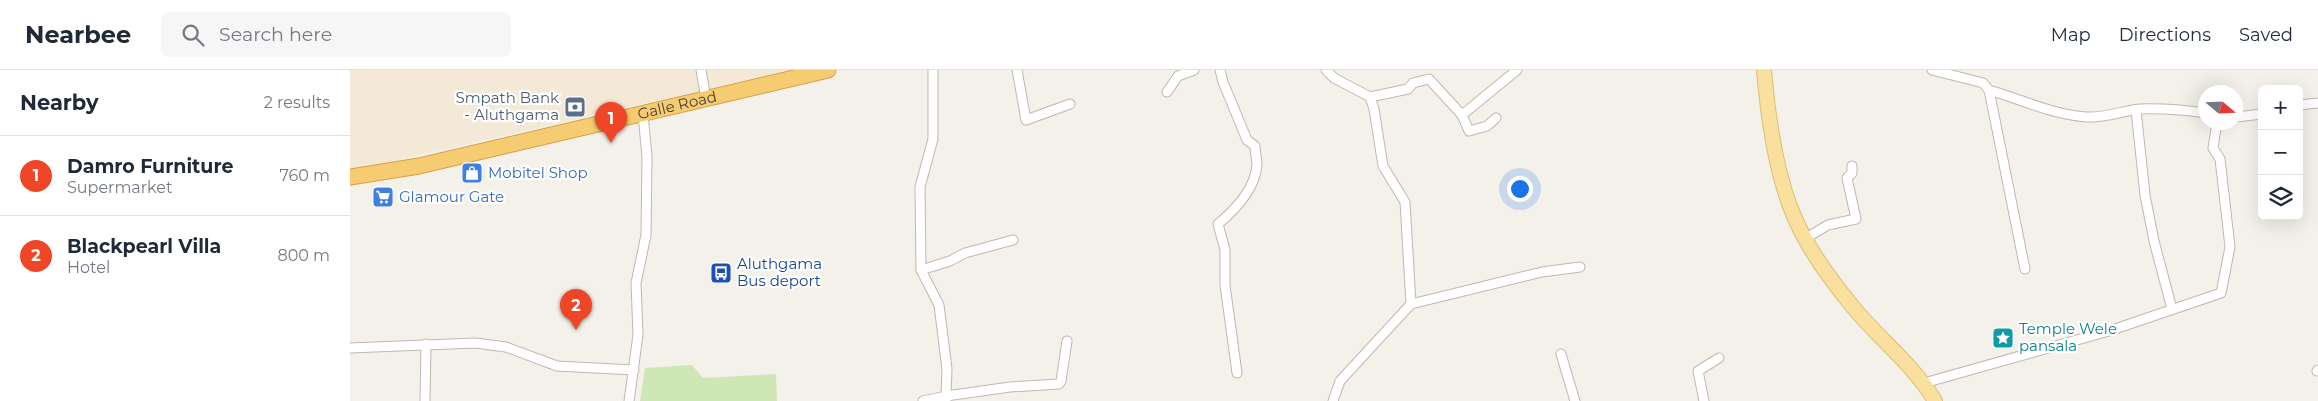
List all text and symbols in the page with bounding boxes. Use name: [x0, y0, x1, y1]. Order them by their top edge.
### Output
search box: [161, 12, 511, 57]
text: Nearbee: [25, 20, 131, 49]
icon: search: [179, 21, 207, 49]
text: Search here: [219, 23, 332, 46]
text: Map: [2051, 24, 2091, 46]
text: Directions: [2119, 24, 2211, 46]
text: Saved: [2239, 24, 2293, 46]
north arrow: [2198, 85, 2243, 130]
map controls: [2258, 85, 2303, 220]
button: +: [2258, 85, 2303, 130]
street label: Galle Road: [635, 86, 719, 123]
place label: Smpath Bank - Aluthgama: [455, 88, 559, 124]
text: Nearby: [20, 90, 99, 115]
text: 2 results: [264, 93, 330, 112]
bank icon: Smpath Bank - Aluthgama: [563, 95, 587, 119]
pin: 1: [595, 102, 627, 143]
button: −: [2258, 130, 2303, 175]
text: Damro Furniture: [67, 155, 233, 178]
shop icon: Mobitel Shop: [460, 161, 484, 185]
place label: Mobitel Shop: [488, 163, 588, 182]
text: 1: [33, 166, 39, 185]
text: 760 m: [279, 166, 330, 185]
button: layers: [2258, 175, 2303, 220]
your location: [1507, 176, 1533, 202]
text: Supermarket: [67, 178, 173, 197]
supermarket icon: Glamour Gate: [371, 185, 395, 209]
place label: Glamour Gate: [399, 187, 504, 206]
text: Blackpearl Villa: [67, 235, 221, 258]
text: 2: [31, 246, 41, 265]
text: 800 m: [277, 246, 330, 265]
place label: Aluthgama Bus deport: [737, 254, 822, 290]
text: Hotel: [67, 258, 110, 277]
bus stop icon: Aluthgama Bus deport: [709, 261, 733, 285]
pin: 2: [560, 289, 592, 330]
place label: Temple Wele pansala: [2019, 319, 2117, 355]
place icon: Temple Wele pansala: [1991, 326, 2015, 350]

